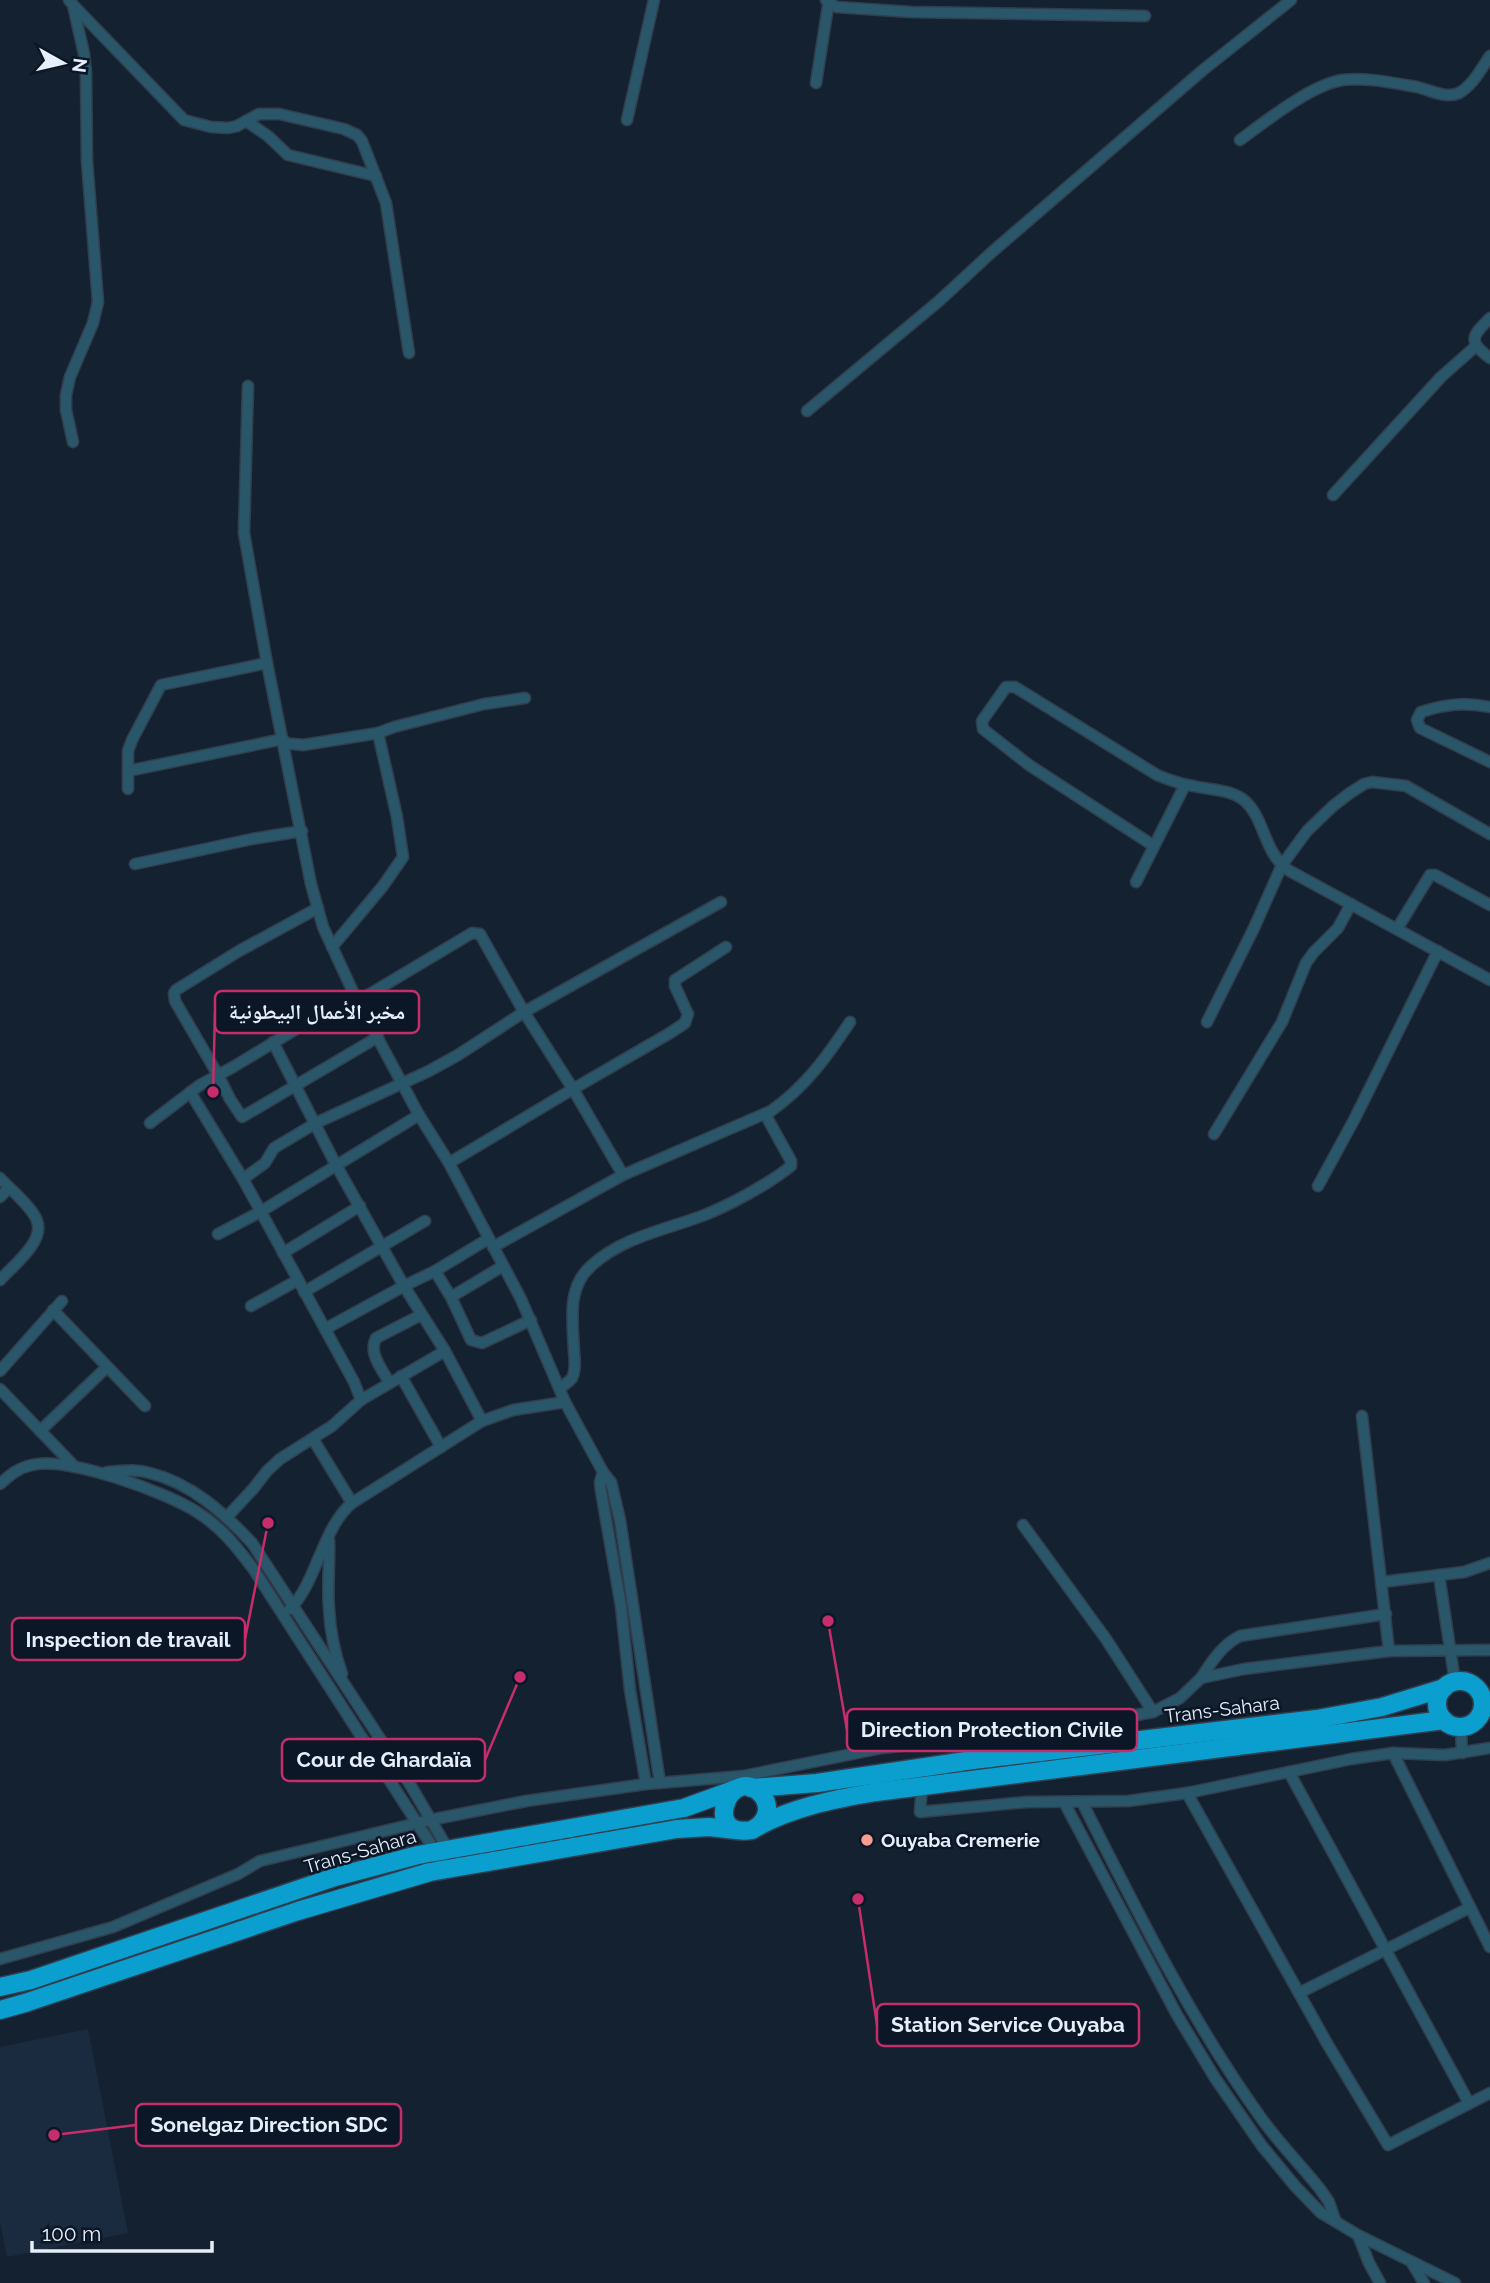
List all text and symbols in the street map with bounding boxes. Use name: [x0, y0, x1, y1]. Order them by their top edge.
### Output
north arrow: [28, 28, 98, 98]
text: N: [68, 57, 92, 74]
callout: مخبر الأعمال البيطونية: [215, 991, 419, 1033]
text: مخبر الأعمال البيطونية: [229, 999, 405, 1025]
callout: Inspection de travail: [12, 1618, 245, 1660]
text: Inspection de travail: [26, 1627, 231, 1652]
street label: Trans-Sahara: [1163, 1691, 1281, 1727]
callout: Direction Protection Civile: [847, 1709, 1137, 1751]
text: Direction Protection Civile: [861, 1717, 1124, 1742]
callout: Cour de Ghardaïa: [282, 1739, 485, 1781]
text: Cour de Ghardaïa: [297, 1747, 471, 1772]
street label: Trans-Sahara: [301, 1825, 419, 1877]
place label: Ouyaba Cremerie: [881, 1829, 1040, 1851]
marker: Ouyaba Cremerie: [859, 1832, 875, 1848]
callout: Station Service Ouyaba: [877, 2004, 1139, 2046]
text: Station Service Ouyaba: [891, 2012, 1125, 2037]
callout: Sonelgaz Direction SDC: [136, 2104, 401, 2146]
text: Sonelgaz Direction SDC: [150, 2112, 388, 2137]
scale bar: [32, 2210, 212, 2254]
text: 100 m: [42, 2221, 101, 2246]

